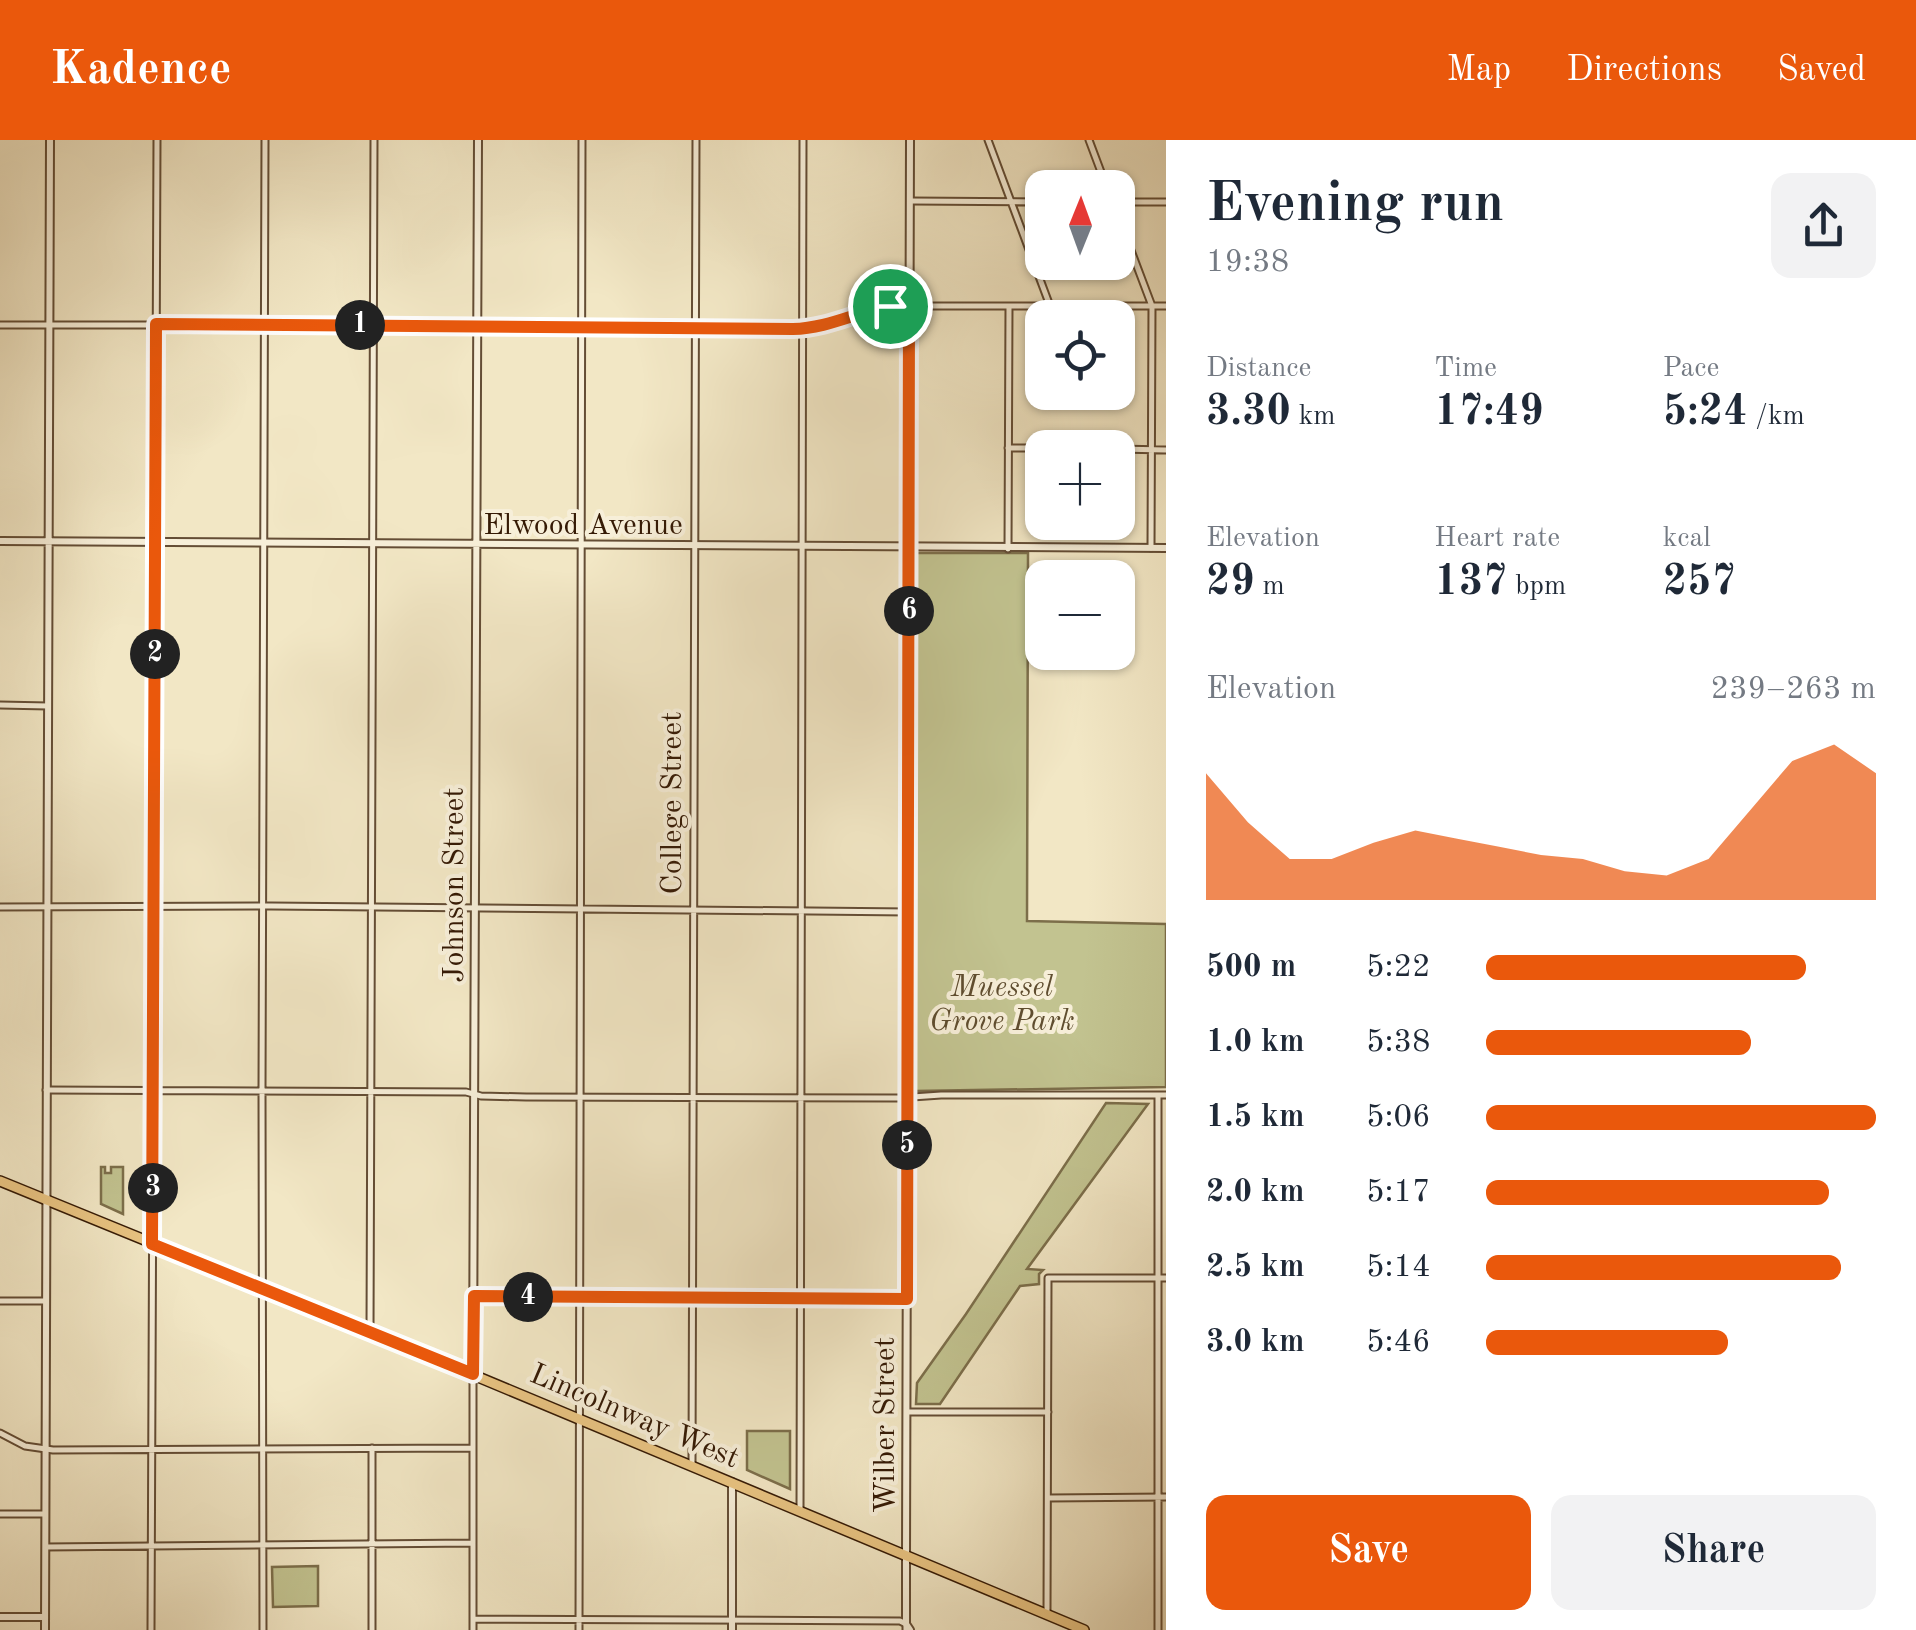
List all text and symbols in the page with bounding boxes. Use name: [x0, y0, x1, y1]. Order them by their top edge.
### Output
text: Kadence: [50, 46, 232, 94]
text: Map: [1446, 53, 1511, 88]
text: Directions: [1566, 53, 1722, 88]
text: Saved: [1777, 53, 1866, 88]
north arrow: [1025, 170, 1135, 280]
map controls: [1025, 170, 1135, 670]
button: share: [1771, 173, 1876, 278]
text: Evening run: [1206, 178, 1504, 233]
text: 19:38: [1206, 247, 1289, 279]
pin: [848, 264, 933, 349]
icon: arrive: [863, 279, 918, 334]
pin: 1: [335, 300, 385, 350]
button: locate: [1025, 300, 1135, 410]
text: 1: [352, 311, 368, 339]
text: Distance: [1206, 355, 1311, 383]
text: Time: [1434, 355, 1497, 383]
text: Pace: [1663, 355, 1719, 383]
text: 3.30: [1206, 392, 1291, 434]
text: 17:49: [1434, 392, 1544, 434]
text: 5:24: [1663, 392, 1748, 434]
text: km: [1291, 403, 1335, 431]
text: /km: [1748, 403, 1805, 431]
button: +: [1025, 430, 1135, 540]
street label: Elwood Avenue: [483, 511, 683, 541]
text: Elevation: [1206, 525, 1320, 553]
text: Heart rate: [1434, 525, 1560, 553]
text: kcal: [1663, 525, 1711, 553]
button: −: [1025, 560, 1135, 670]
text: 29: [1206, 562, 1255, 604]
text: 137: [1434, 562, 1507, 604]
text: 257: [1663, 562, 1736, 604]
text: m: [1255, 573, 1285, 601]
text: bpm: [1507, 573, 1566, 601]
pin: 6: [884, 586, 934, 636]
text: 6: [901, 597, 917, 625]
pin: 2: [130, 629, 180, 679]
text: 2: [147, 640, 163, 668]
text: Elevation: [1206, 674, 1336, 706]
text: 239–263 m: [1710, 674, 1876, 706]
street label: College Street: [658, 712, 688, 894]
street label: Johnson Street: [440, 787, 470, 983]
text: 500 m: [1206, 952, 1296, 984]
text: 5:22: [1366, 952, 1431, 984]
park label: Muessel Grove Park: [929, 973, 1075, 1037]
text: 1.0 km: [1206, 1027, 1305, 1059]
text: 5:38: [1366, 1027, 1431, 1059]
text: 1.5 km: [1206, 1102, 1305, 1134]
text: 5:06: [1366, 1102, 1431, 1134]
pin: 5: [882, 1120, 932, 1170]
text: 5: [899, 1131, 915, 1159]
pin: 3: [128, 1163, 178, 1213]
text: 3: [145, 1174, 161, 1202]
text: 2.0 km: [1206, 1177, 1305, 1209]
text: 5:17: [1366, 1177, 1431, 1209]
text: 2.5 km: [1206, 1252, 1305, 1284]
text: 5:14: [1366, 1252, 1431, 1284]
pin: 4: [503, 1272, 553, 1322]
text: 4: [520, 1283, 536, 1311]
text: 3.0 km: [1206, 1327, 1305, 1359]
text: 5:46: [1366, 1327, 1431, 1359]
street label: Wilber Street: [871, 1337, 901, 1513]
street label: Lincolnway West: [525, 1359, 743, 1474]
button: Save: [1206, 1495, 1531, 1610]
button: Share: [1551, 1495, 1876, 1610]

